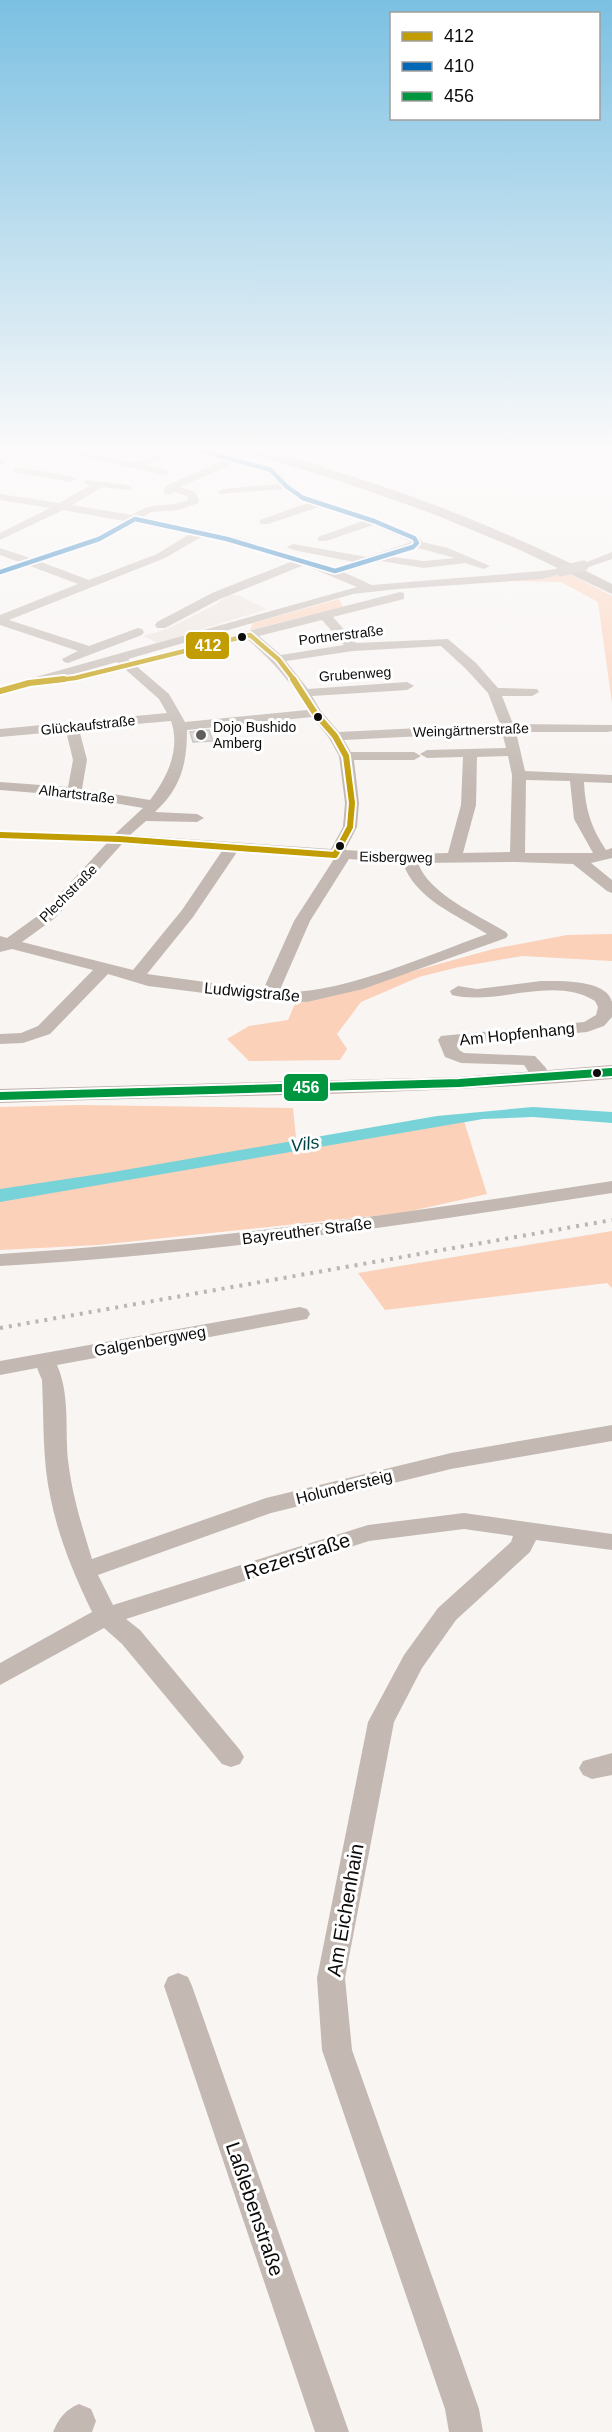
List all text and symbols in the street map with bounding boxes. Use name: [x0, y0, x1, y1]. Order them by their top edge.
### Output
legend: [390, 12, 600, 120]
text: 412: [444, 26, 474, 46]
text: 410: [444, 56, 474, 76]
text: 456: [444, 86, 474, 106]
street label: Portnerstraße: [298, 622, 385, 648]
line badge: 412: [185, 631, 230, 660]
unlabelled marker: [236, 631, 248, 643]
text: 412: [195, 637, 221, 654]
street label: Grubenweg: [318, 663, 392, 685]
unlabelled marker: [312, 711, 324, 723]
street label: Glückaufstraße: [40, 712, 136, 738]
place label: Dojo Bushido Amberg: [213, 719, 296, 751]
street label: Weingärtnerstraße: [413, 720, 529, 740]
marker: Dojo Bushido Amberg: [194, 728, 208, 742]
street label: Alhartstraße: [38, 781, 116, 807]
unlabelled marker: [334, 840, 346, 852]
street label: Eisbergweg: [359, 848, 433, 866]
street label: Plechstraße: [36, 861, 100, 925]
street label: Ludwigstraße: [203, 979, 301, 1005]
street label: Am Hopfenhang: [459, 1020, 575, 1048]
unlabelled marker: [591, 1067, 603, 1079]
line badge: 456: [283, 1073, 329, 1102]
text: 456: [293, 1079, 319, 1096]
water label: Vils: [289, 1132, 321, 1156]
street label: Bayreuther Straße: [241, 1215, 373, 1247]
street label: Galgenbergweg: [93, 1323, 207, 1359]
street label: Holundersteig: [294, 1467, 394, 1507]
street label: Rezerstraße: [241, 1529, 353, 1583]
street label: Am Eichenhain: [322, 1842, 368, 1978]
street label: Laßlebenstraße: [222, 2139, 288, 2279]

